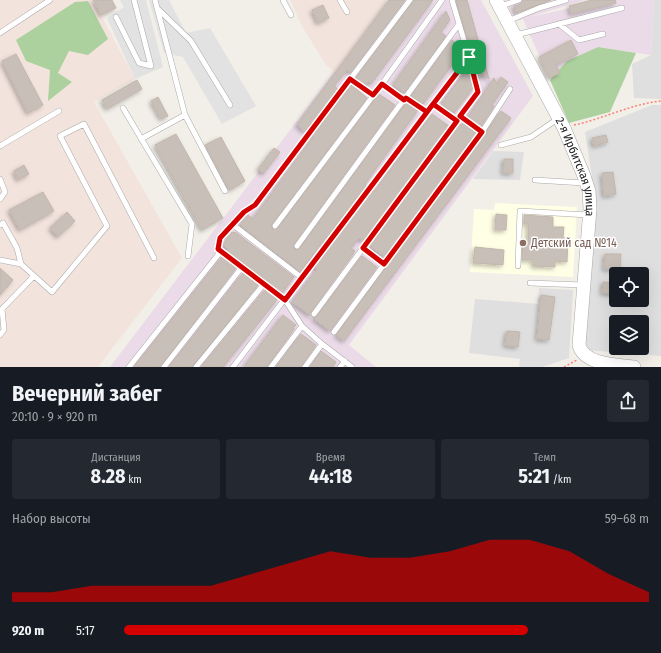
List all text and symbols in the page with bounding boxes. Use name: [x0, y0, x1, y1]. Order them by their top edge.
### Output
pin: [452, 40, 486, 74]
icon: arrive: [458, 46, 480, 68]
street label: 2-я Ирбитская улица: [553, 115, 597, 217]
place label: Детский сад №14: [530, 236, 617, 250]
marker: Детский сад №14: [518, 238, 528, 248]
map controls: [609, 267, 649, 355]
button: locate: [609, 267, 649, 307]
button: layers: [609, 315, 649, 355]
text: Вечерний забег: [12, 380, 161, 407]
button: share: [607, 380, 649, 422]
text: 20:10 · 9 × 920 m: [12, 409, 97, 424]
text: Дистанция: [92, 451, 141, 464]
text: Время: [316, 451, 345, 464]
text: Темп: [534, 451, 556, 464]
text: 8.28: [91, 464, 126, 488]
text: 44:18: [309, 464, 352, 488]
text: 5:21: [518, 464, 550, 488]
text: km: [126, 473, 142, 486]
text: /km: [550, 473, 571, 486]
text: Набор высоты: [12, 511, 91, 526]
text: 59–68 m: [605, 511, 649, 526]
text: 920 m: [12, 623, 44, 638]
text: 5:17: [76, 623, 95, 638]

